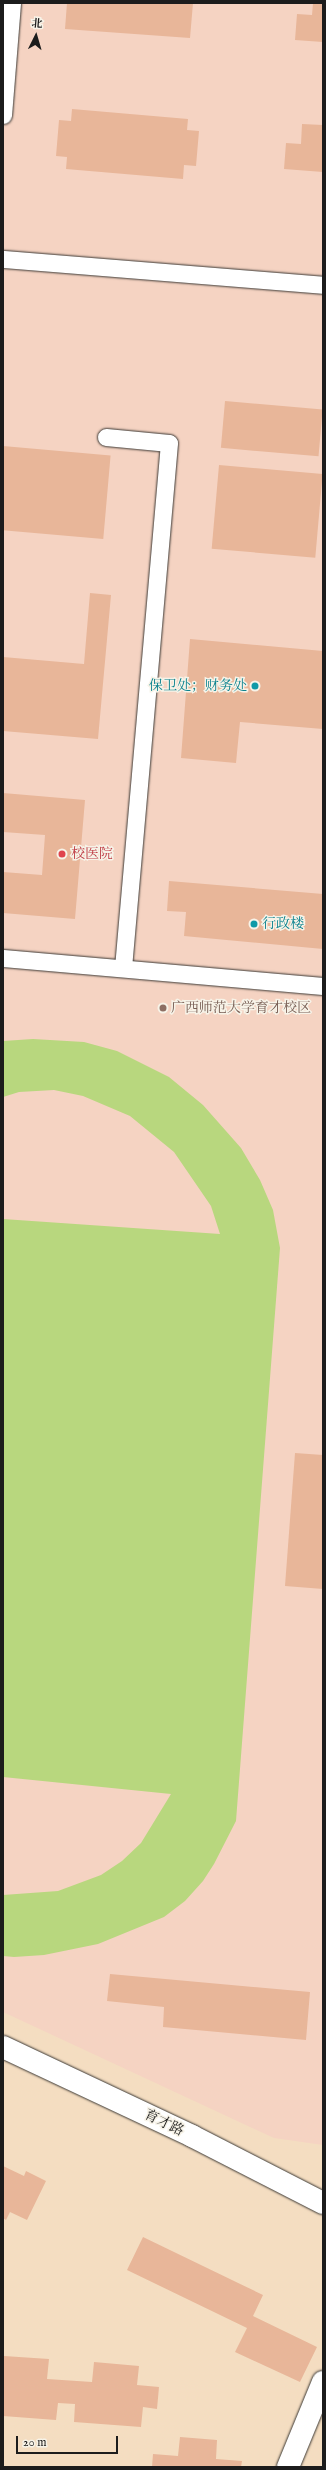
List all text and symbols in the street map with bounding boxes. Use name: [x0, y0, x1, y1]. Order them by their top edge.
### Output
north arrow: [16, 16, 56, 56]
text: 北: [31, 17, 43, 31]
place label: 保卫处；财务处: [149, 678, 247, 694]
marker: 保卫处；财务处: [250, 681, 260, 691]
place label: 校医院: [71, 846, 113, 862]
marker: 校医院: [56, 848, 68, 860]
place label: 行政楼: [262, 916, 304, 932]
marker: 行政楼: [249, 919, 259, 929]
place label: 广西师范大学育才校区: [171, 1000, 311, 1016]
marker: 广西师范大学育才校区: [158, 1003, 168, 1013]
street label: 育才路: [141, 2106, 187, 2140]
scale bar: [18, 2428, 120, 2454]
text: 20 m: [23, 2435, 46, 2450]

